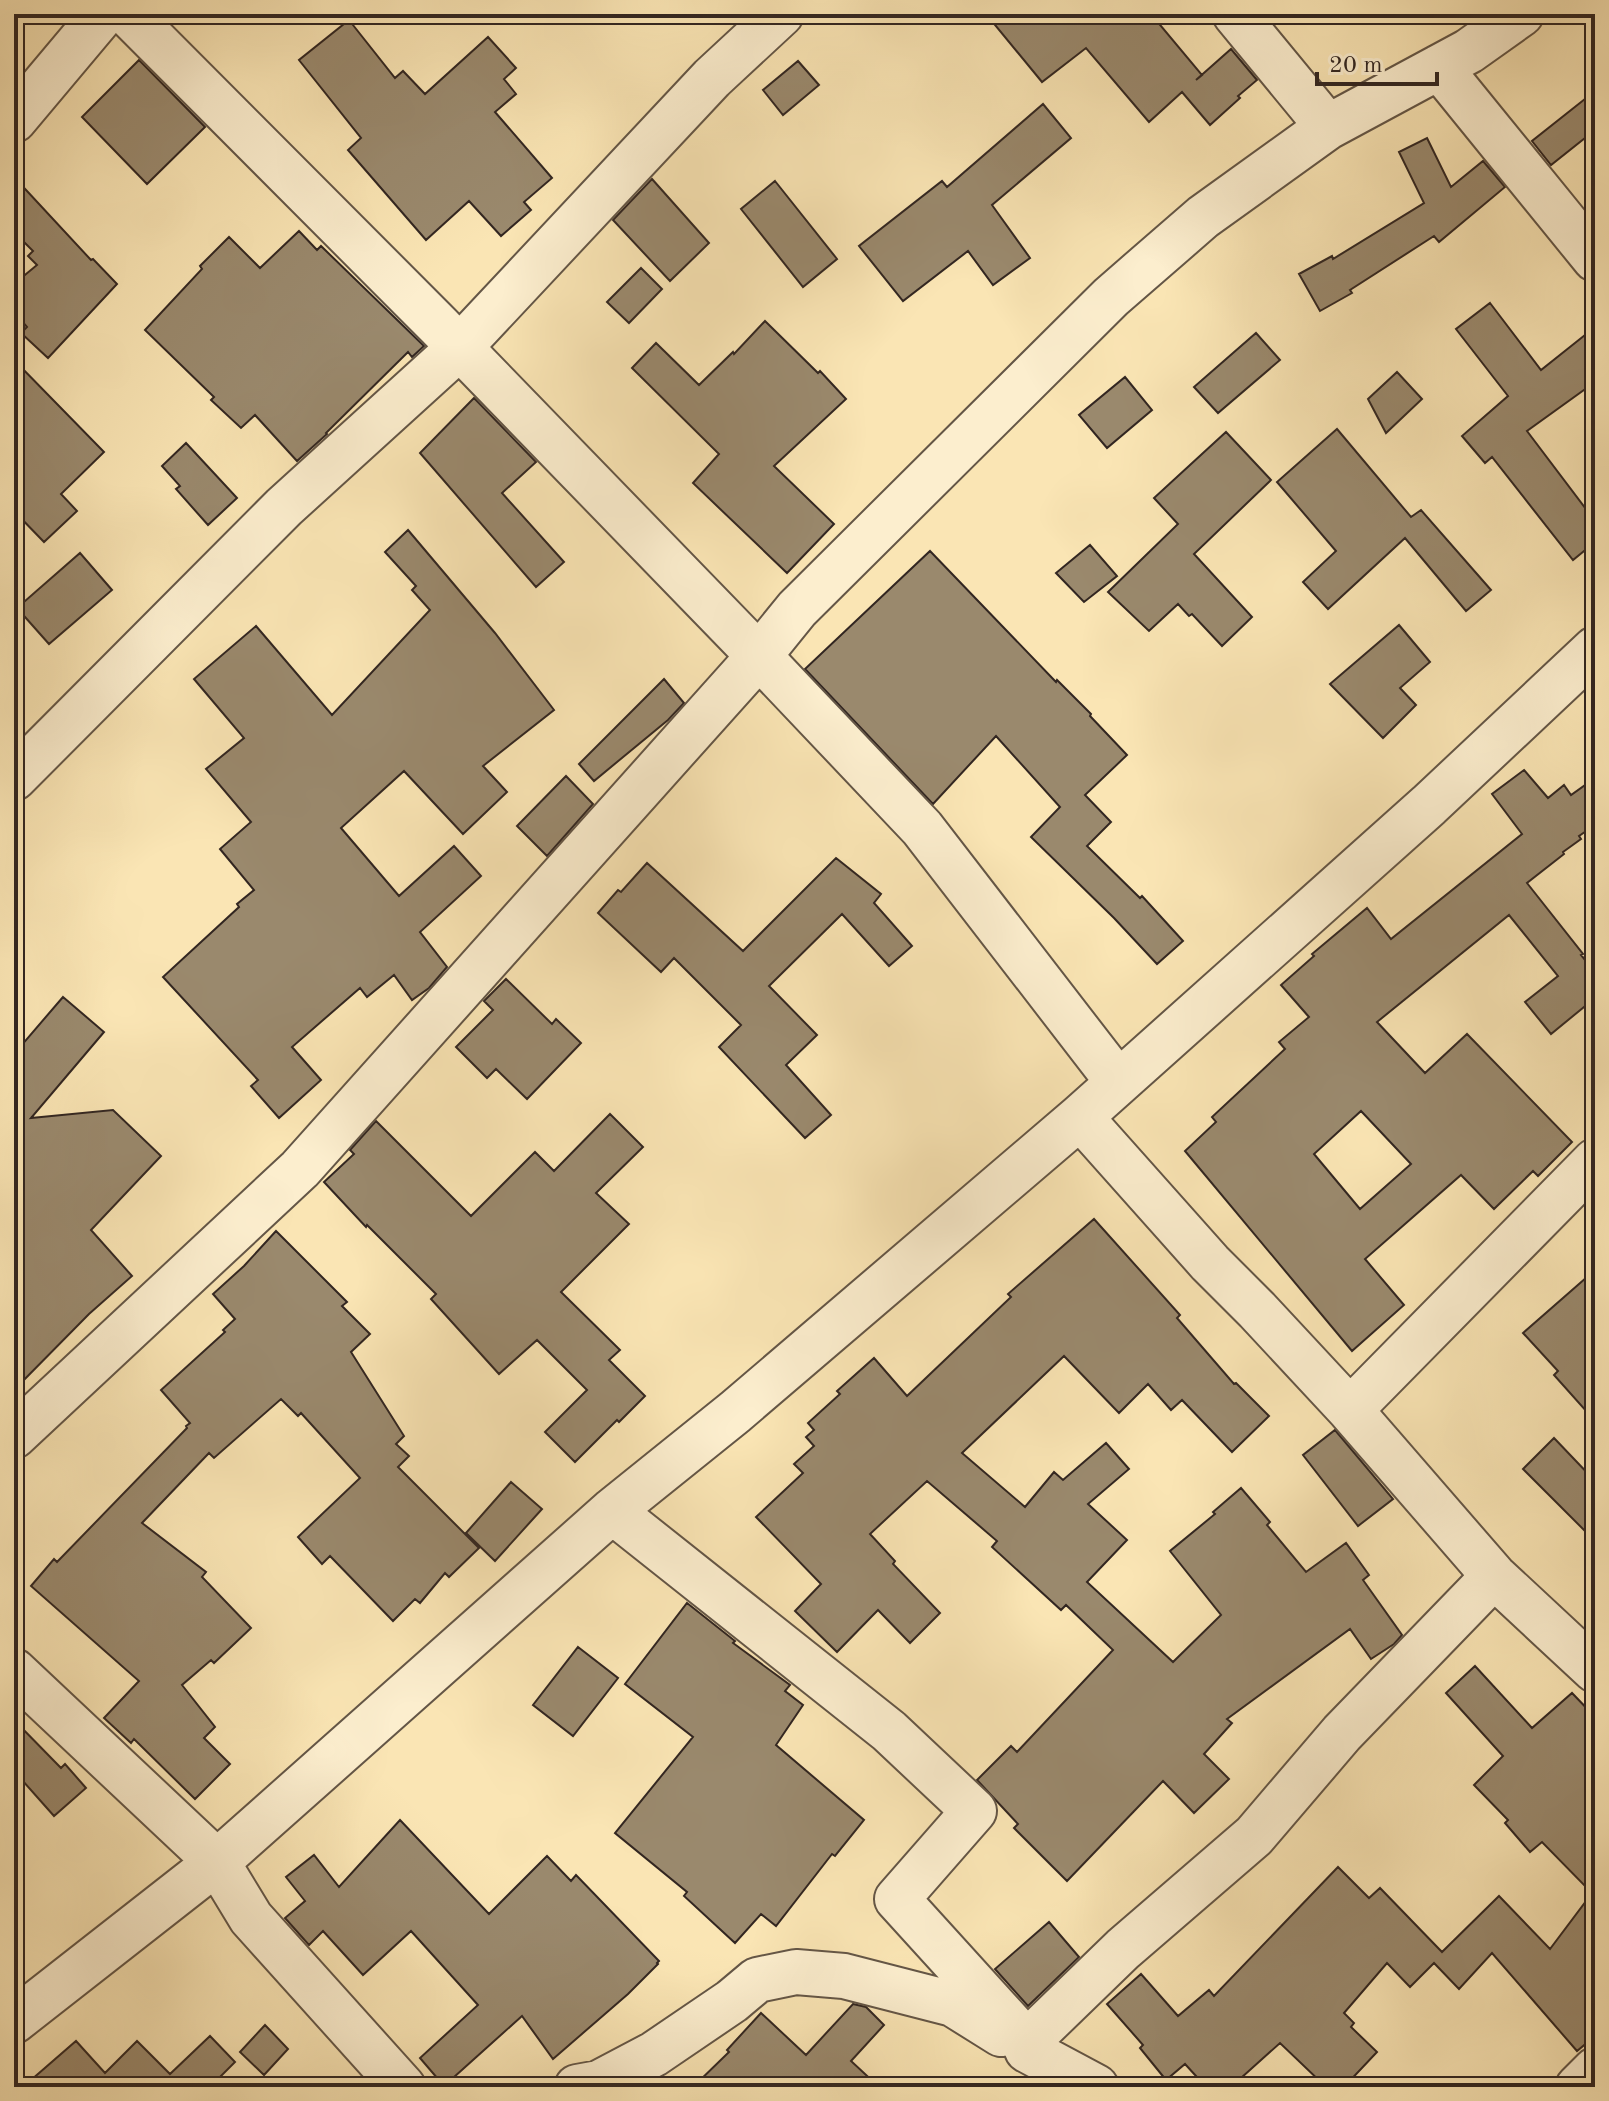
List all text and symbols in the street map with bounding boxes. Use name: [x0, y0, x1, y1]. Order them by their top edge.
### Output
scale bar: [1317, 36, 1437, 86]
text: 20 m: [1329, 54, 1383, 78]

